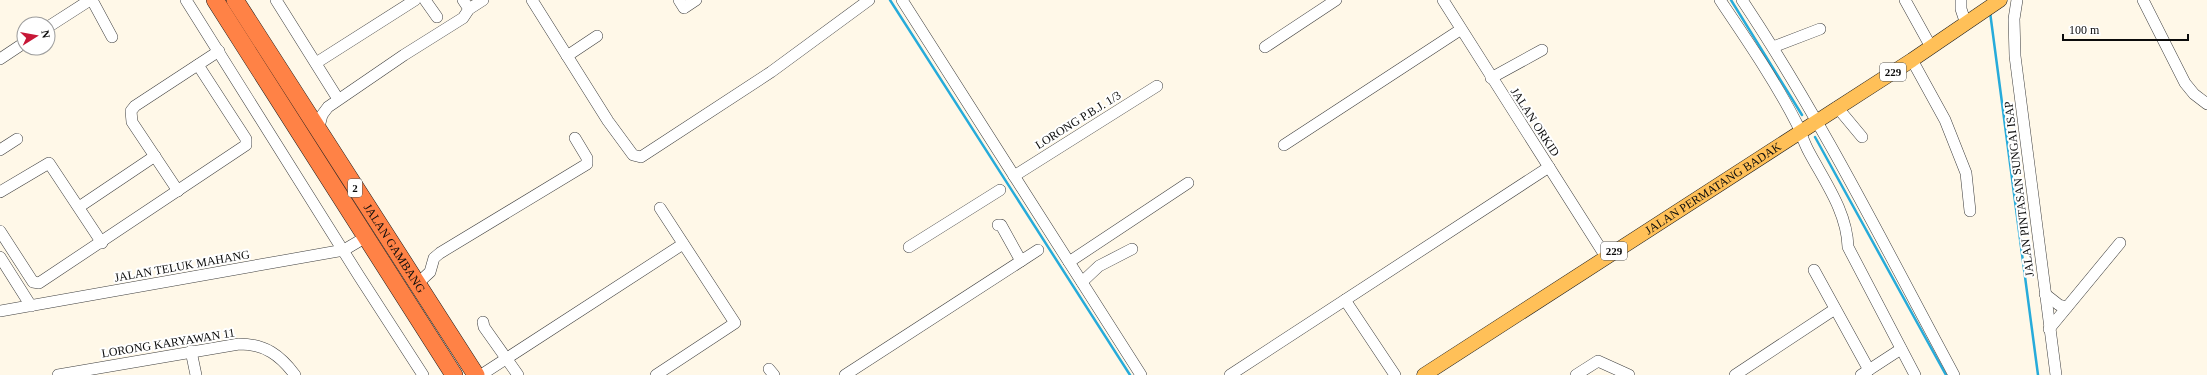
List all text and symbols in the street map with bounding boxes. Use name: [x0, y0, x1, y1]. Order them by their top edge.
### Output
north arrow: [16, 16, 56, 56]
scale bar: [2063, 16, 2188, 42]
text: 100 m: [2069, 23, 2100, 37]
text: N: [39, 29, 52, 39]
road number: 229: [1880, 63, 1906, 81]
street label: JALAN ORKID: [1508, 85, 1563, 159]
street label: LORONG P.B.J. 1/3: [1033, 88, 1123, 152]
street label: JALAN PINTASAN SUNGAI ISAP: [2001, 100, 2037, 278]
street label: JALAN PERMATANG BADAK: [1642, 139, 1784, 237]
road number: 2: [348, 179, 362, 197]
street label: JALAN GAMBANG: [361, 201, 428, 296]
road number: 229: [1601, 242, 1627, 260]
street label: JALAN TELUK MAHANG: [113, 247, 251, 285]
street label: LORONG KARYAWAN 11: [100, 326, 236, 360]

